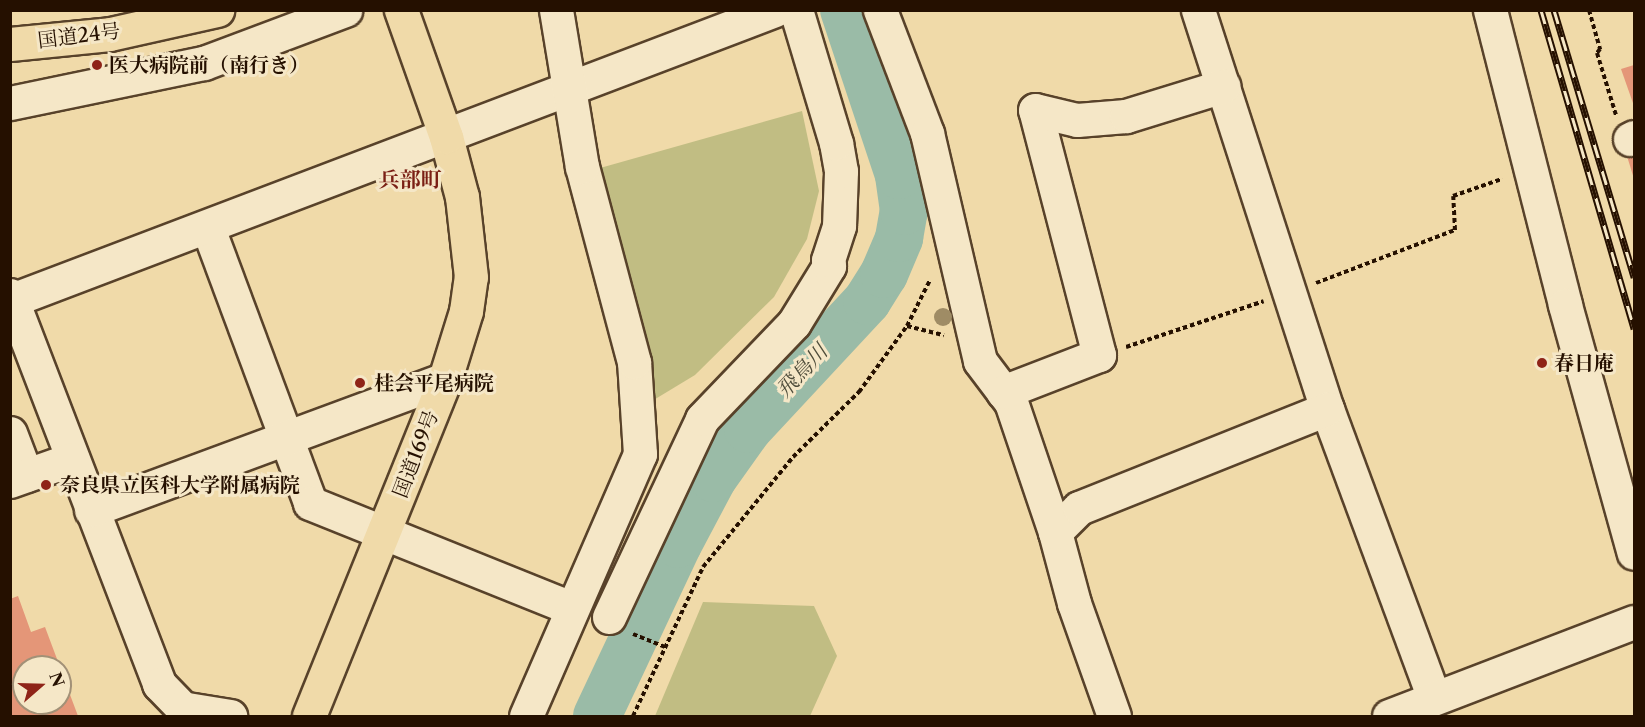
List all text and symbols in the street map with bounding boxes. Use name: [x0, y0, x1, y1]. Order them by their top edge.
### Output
street label: 国道24号: [36, 19, 122, 53]
place label: 医大病院前（南行き）: [109, 53, 309, 77]
marker: 医大病院前（南行き）: [90, 58, 104, 72]
district label: 兵部町: [379, 167, 441, 193]
water label: 飛鳥川: [771, 339, 833, 403]
place label: 春日庵: [1554, 351, 1614, 375]
marker: 春日庵: [1535, 356, 1549, 370]
place label: 桂会平尾病院: [374, 371, 494, 395]
marker: 桂会平尾病院: [351, 374, 369, 392]
street label: 国道169号: [388, 407, 444, 501]
place label: 奈良県立医科大学附属病院: [60, 473, 300, 497]
marker: 奈良県立医科大学附属病院: [37, 476, 55, 494]
north arrow: [12, 655, 72, 715]
text: N: [45, 670, 69, 689]

